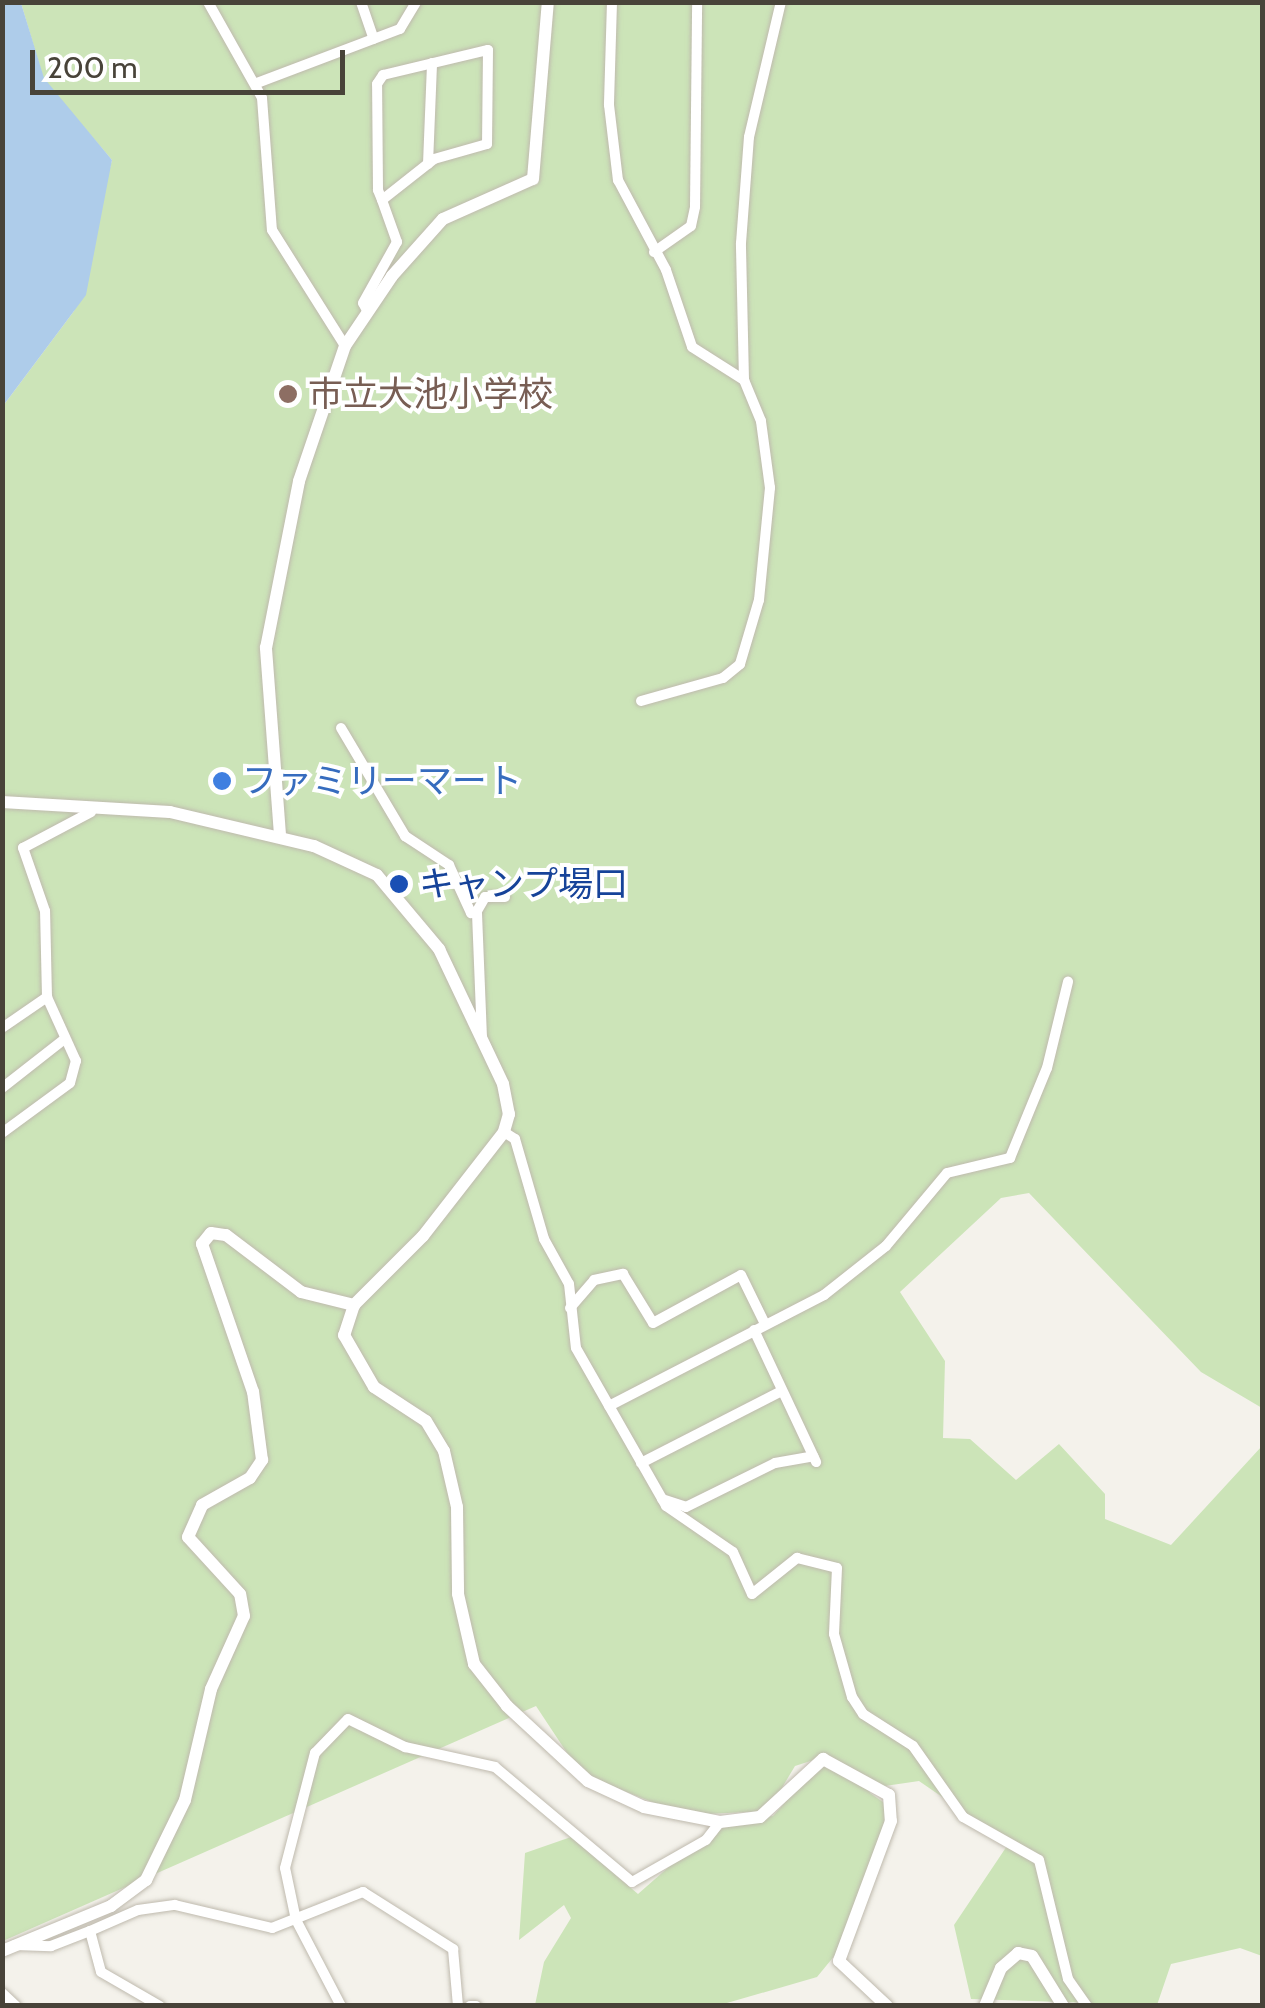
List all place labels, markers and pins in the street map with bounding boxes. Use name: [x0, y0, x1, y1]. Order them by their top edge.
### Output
place label: 市立大池小学校: [308, 373, 553, 415]
marker: 市立大池小学校: [277, 383, 299, 405]
place label: ファミリーマート: [242, 760, 522, 802]
marker: ファミリーマート: [211, 770, 233, 792]
place label: キャンプ場口: [419, 863, 629, 905]
marker: キャンプ場口: [388, 873, 410, 895]

